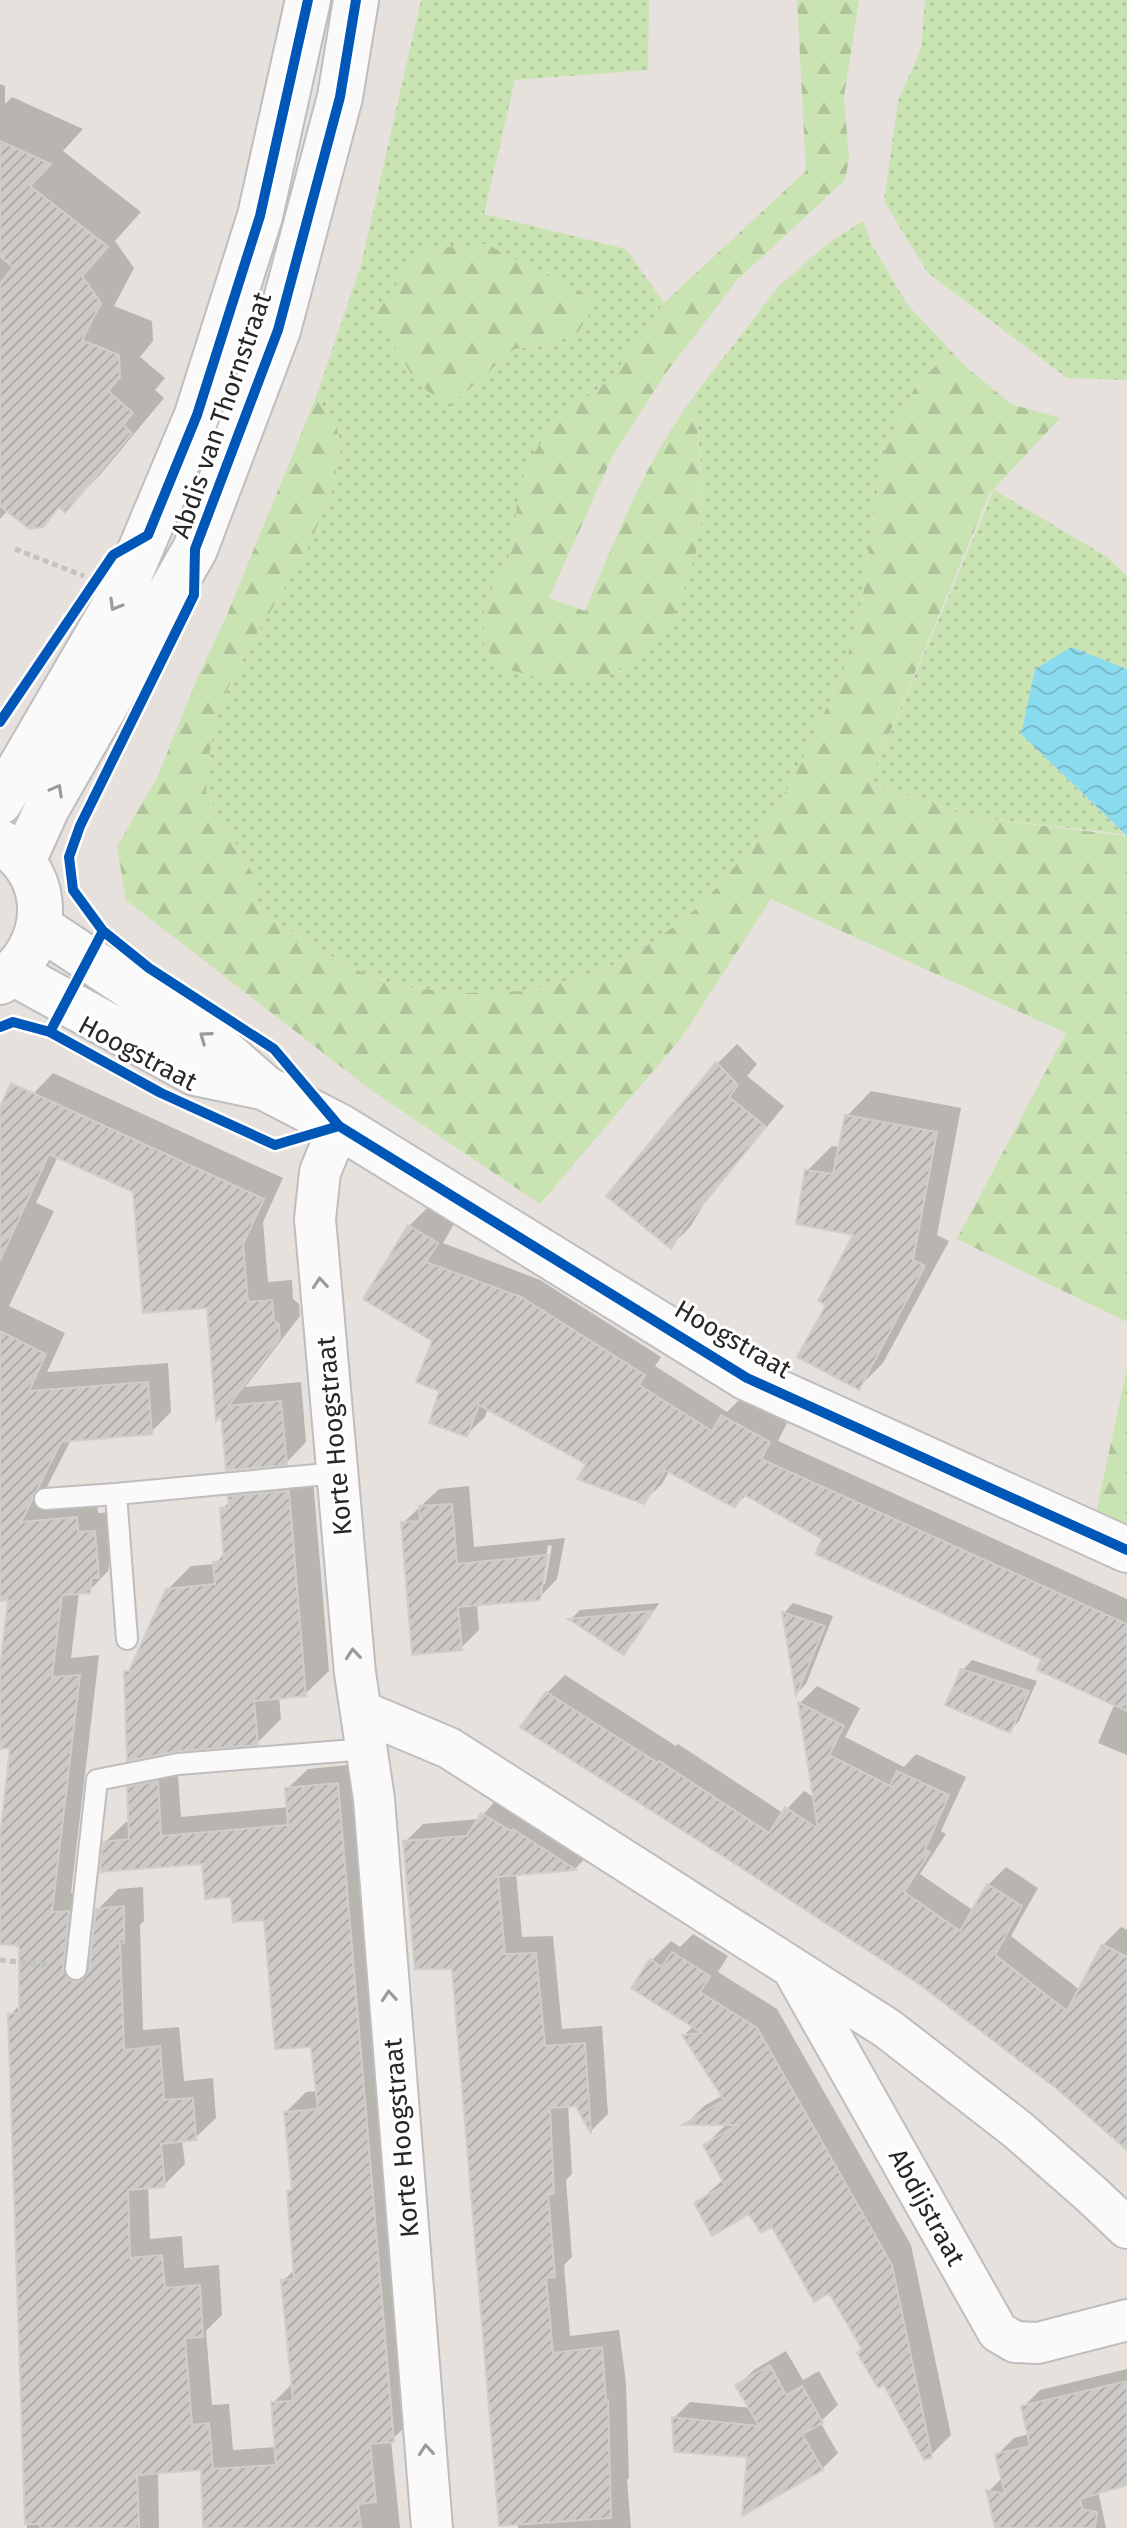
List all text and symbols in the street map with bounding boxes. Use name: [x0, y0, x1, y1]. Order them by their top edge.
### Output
street label: Abdis van Thornstraat: [165, 287, 278, 542]
one-way arrow: [109, 596, 125, 611]
one-way arrow: [47, 785, 63, 799]
street label: Hoogstraat: [73, 1009, 203, 1098]
one-way arrow: [200, 1032, 214, 1047]
one-way arrow: [312, 1276, 329, 1289]
street label: Hoogstraat: [669, 1294, 797, 1386]
street label: Korte Hoogstraat: [310, 1334, 359, 1537]
one-way arrow: [345, 1647, 362, 1660]
one-way arrow: [381, 1989, 398, 2002]
street label: Korte Hoogstraat: [377, 2036, 426, 2239]
street label: Abdijstraat: [882, 2143, 972, 2272]
one-way arrow: [418, 2443, 435, 2456]

